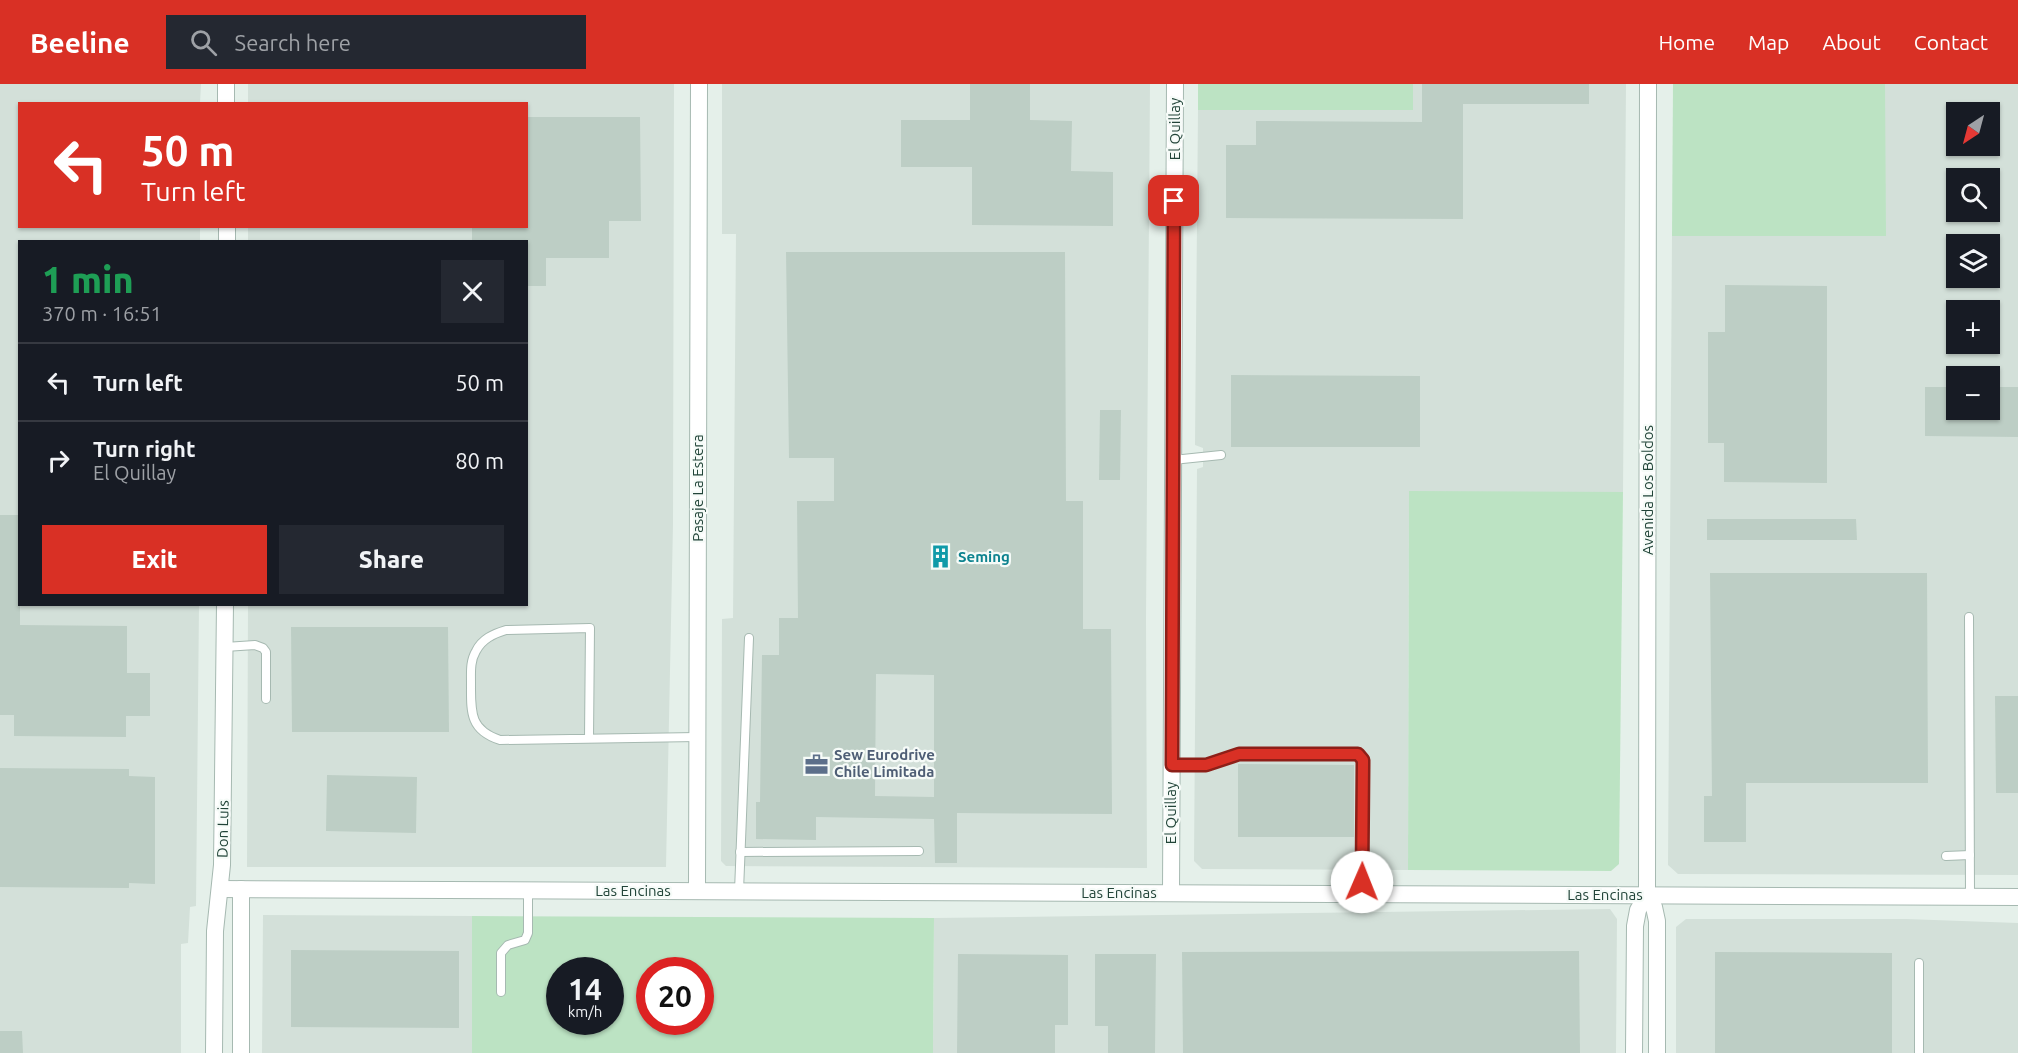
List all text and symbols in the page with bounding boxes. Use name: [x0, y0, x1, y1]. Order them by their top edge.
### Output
search box: [166, 15, 586, 69]
icon: search: [187, 26, 220, 59]
text: Beeline: [30, 27, 130, 58]
text: Search here: [235, 30, 351, 55]
text: Home: [1658, 30, 1715, 54]
text: Map: [1748, 30, 1789, 54]
text: About: [1822, 30, 1881, 54]
text: Contact: [1914, 30, 1988, 54]
street label: El Quillay: [1166, 98, 1183, 160]
north arrow: [1946, 102, 2000, 156]
map controls: [1946, 102, 2000, 420]
icon: left: [42, 126, 120, 204]
text: 50 m: [141, 127, 235, 174]
button: search: [1946, 168, 2000, 222]
pin: [1148, 175, 1199, 226]
text: Turn left: [141, 176, 245, 206]
icon: arrive: [1157, 184, 1190, 217]
button: layers: [1946, 234, 2000, 288]
text: 1 min: [42, 259, 134, 300]
button: close: [441, 260, 504, 323]
button: +: [1946, 300, 2000, 354]
text: 370 m · 16:51: [42, 302, 162, 325]
icon: left: [42, 366, 75, 399]
button: −: [1946, 366, 2000, 420]
text: Turn left: [93, 370, 183, 395]
text: 50 m: [455, 370, 504, 395]
street label: Avenida Los Boldos: [1639, 425, 1656, 555]
street label: Pasaje La Estera: [689, 434, 706, 542]
text: Turn right: [93, 436, 195, 461]
icon: right: [42, 444, 75, 477]
text: 80 m: [455, 448, 504, 473]
text: El Quillay: [93, 461, 176, 484]
button: Exit: [42, 525, 267, 594]
button: Share: [279, 525, 504, 594]
building icon: Seming: [927, 544, 953, 570]
place label: Seming: [958, 548, 1010, 565]
place label: Sew Eurodrive Chile Limitada: [834, 746, 935, 780]
office icon: Sew Eurodrive Chile Limitada: [803, 751, 829, 777]
street label: El Quillay: [1162, 782, 1179, 844]
street label: Don Luis: [213, 800, 232, 858]
position arrow: [1330, 850, 1394, 914]
street label: Las Encinas: [595, 882, 671, 899]
street label: Las Encinas: [1081, 884, 1157, 901]
street label: Las Encinas: [1567, 886, 1643, 903]
speed limit sign: 20: [636, 957, 714, 1035]
text: 14: [568, 972, 602, 1006]
text: km/h: [568, 1003, 602, 1020]

